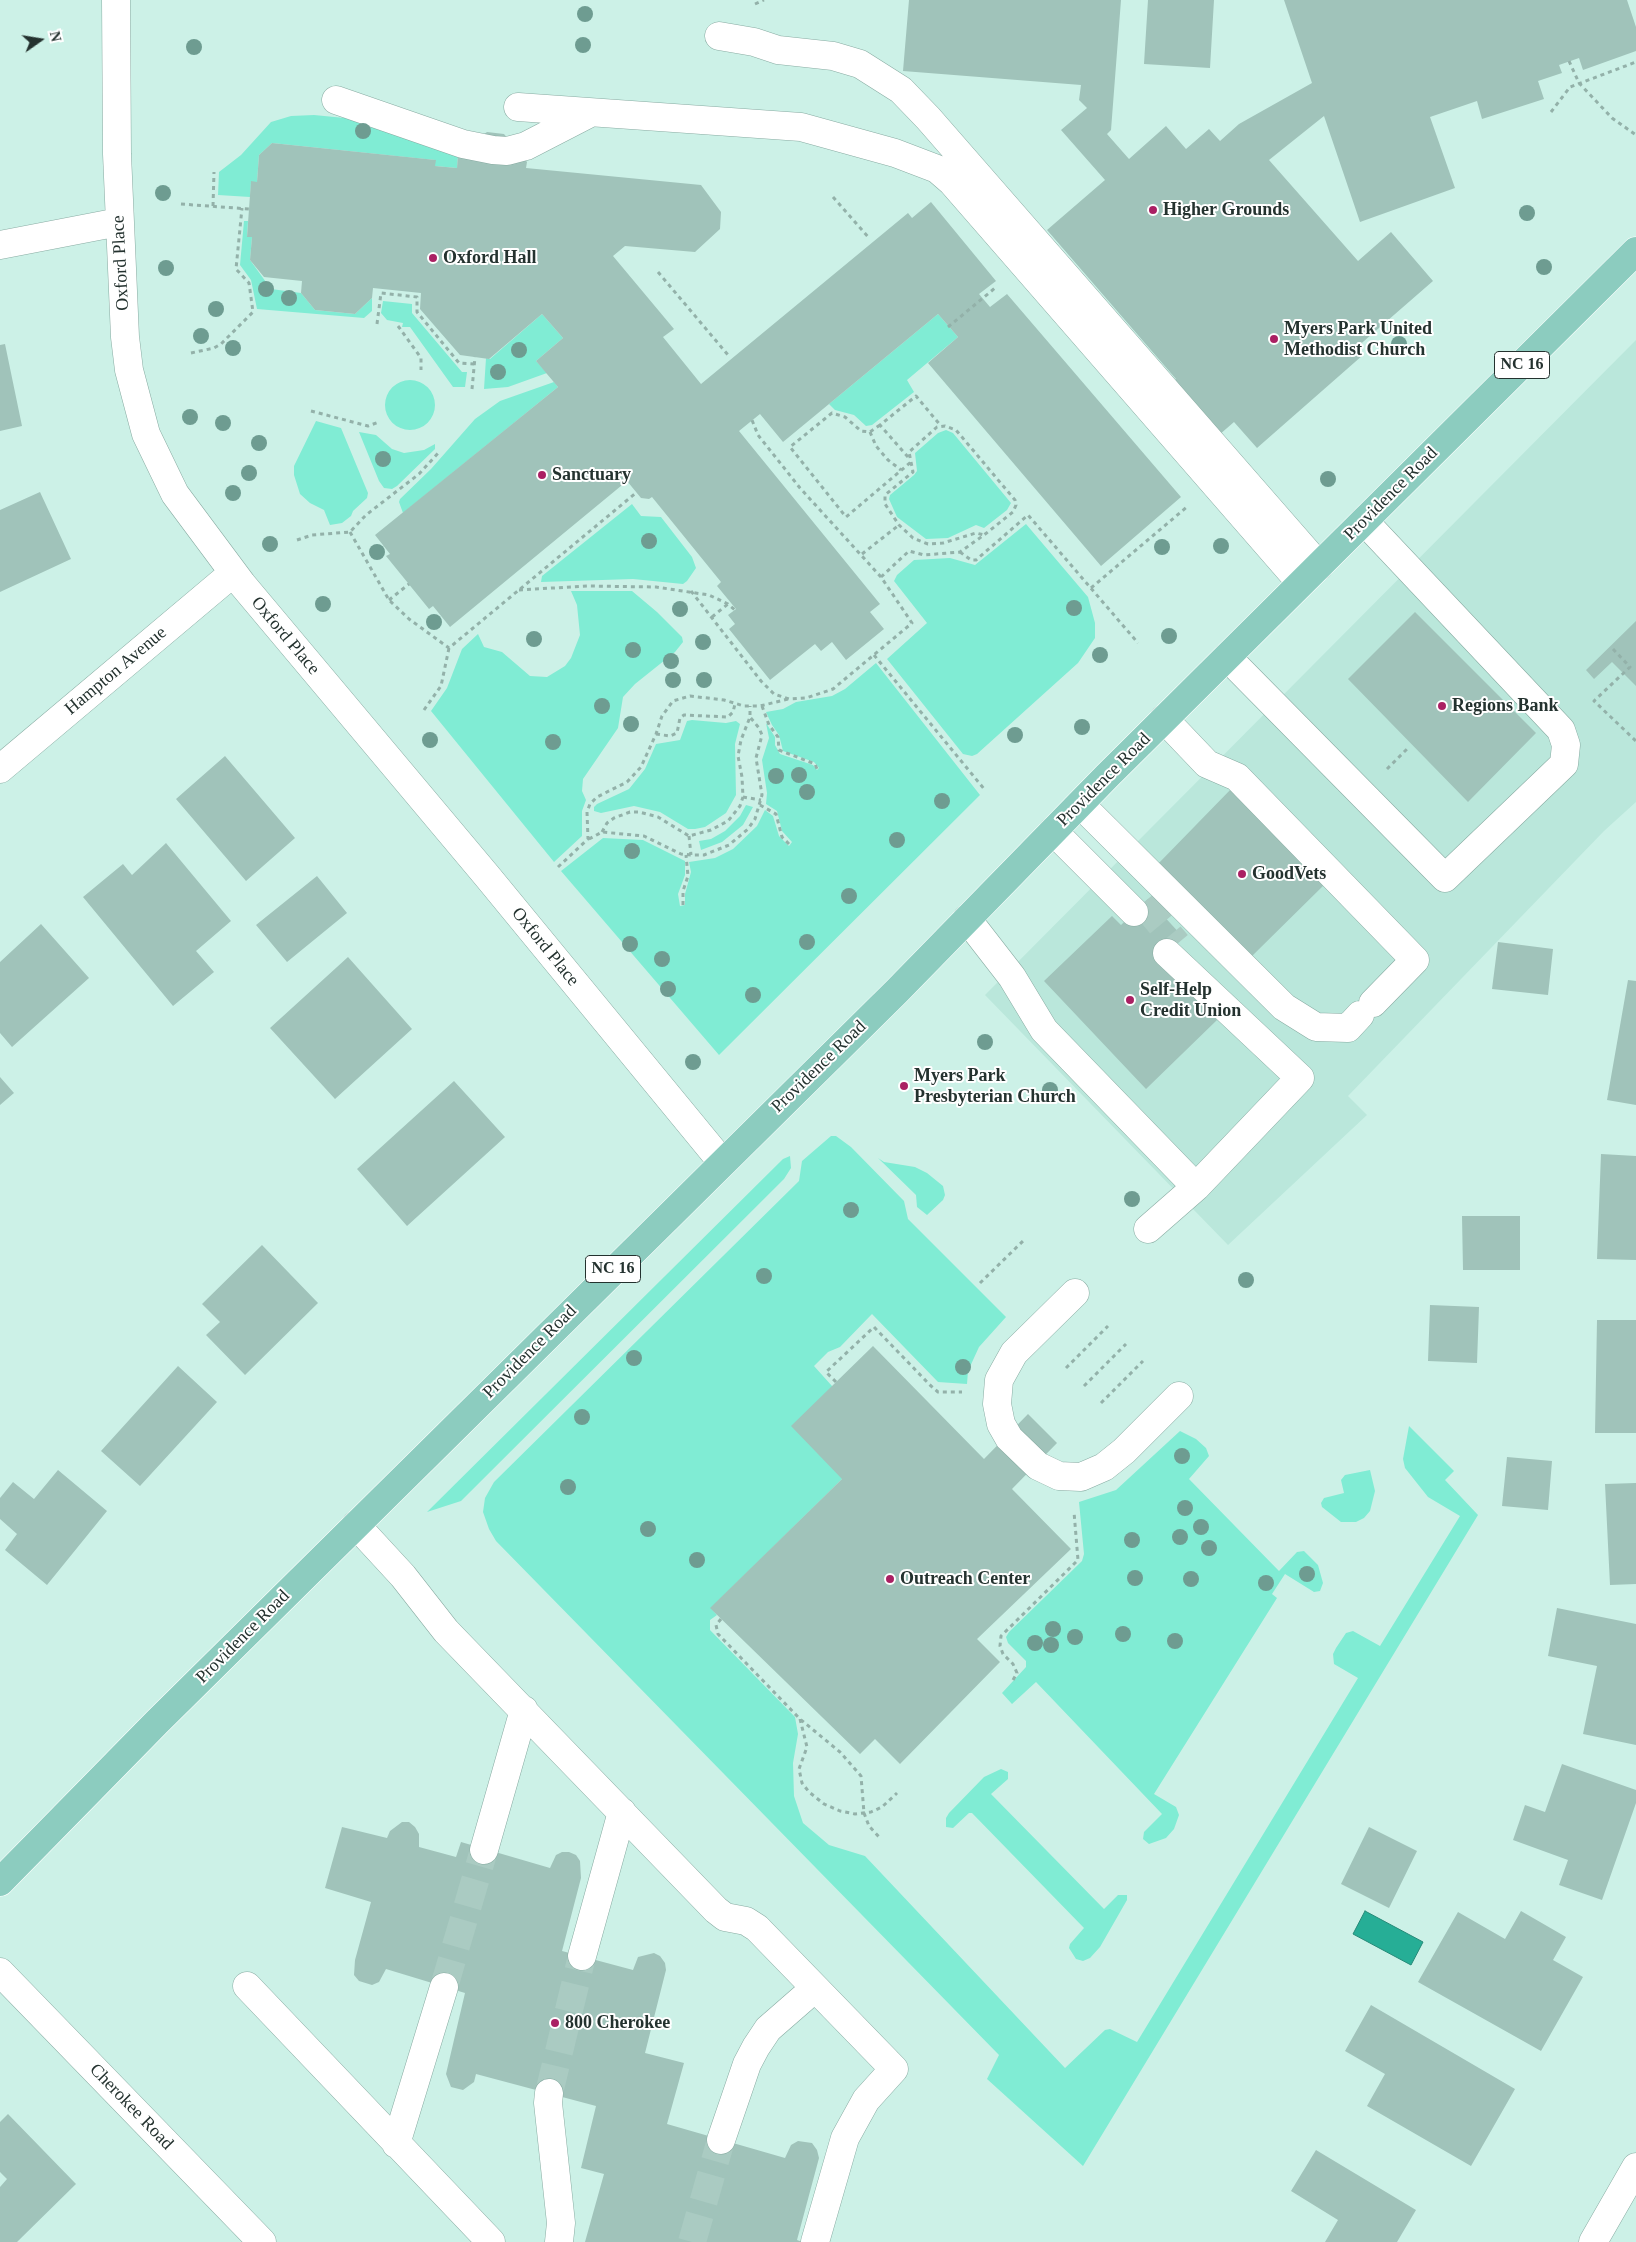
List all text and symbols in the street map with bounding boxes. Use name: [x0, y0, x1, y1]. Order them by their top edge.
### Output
north arrow: [15, 15, 65, 65]
text: N: [47, 30, 64, 43]
place label: Higher Grounds: [1163, 199, 1289, 221]
marker: Higher Grounds: [1147, 204, 1159, 216]
street label: Oxford Place: [108, 215, 134, 311]
place label: Oxford Hall: [443, 247, 536, 269]
marker: Oxford Hall: [427, 252, 439, 264]
place label: Myers Park United Methodist Church: [1284, 318, 1432, 360]
marker: Myers Park United Methodist Church: [1268, 333, 1280, 345]
road number: NC 16: [1494, 352, 1550, 378]
street label: Providence Road: [1340, 443, 1442, 545]
place label: Sanctuary: [552, 464, 631, 486]
marker: Sanctuary: [536, 469, 548, 481]
street label: Oxford Place: [246, 592, 324, 680]
street label: Hampton Avenue: [61, 622, 171, 720]
place label: Regions Bank: [1452, 695, 1559, 717]
marker: Regions Bank: [1436, 700, 1448, 712]
street label: Providence Road: [1053, 729, 1155, 831]
place label: GoodVets: [1252, 863, 1326, 885]
marker: GoodVets: [1236, 868, 1248, 880]
street label: Oxford Place: [507, 903, 583, 991]
place label: Self-Help Credit Union: [1140, 979, 1241, 1022]
marker: Self-Help Credit Union: [1124, 994, 1136, 1006]
street label: Providence Road: [767, 1016, 871, 1118]
place label: Myers Park Presbyterian Church: [914, 1065, 1076, 1108]
marker: Myers Park Presbyterian Church: [898, 1080, 910, 1092]
road number: NC 16: [586, 1256, 640, 1282]
street label: Providence Road: [479, 1301, 581, 1403]
place label: Outreach Center: [900, 1568, 1030, 1590]
marker: Outreach Center: [884, 1573, 896, 1585]
street label: Providence Road: [192, 1586, 294, 1688]
place label: 800 Cherokee: [565, 2012, 670, 2034]
marker: 800 Cherokee: [549, 2017, 561, 2029]
street label: Cherokee Road: [85, 2059, 177, 2155]

